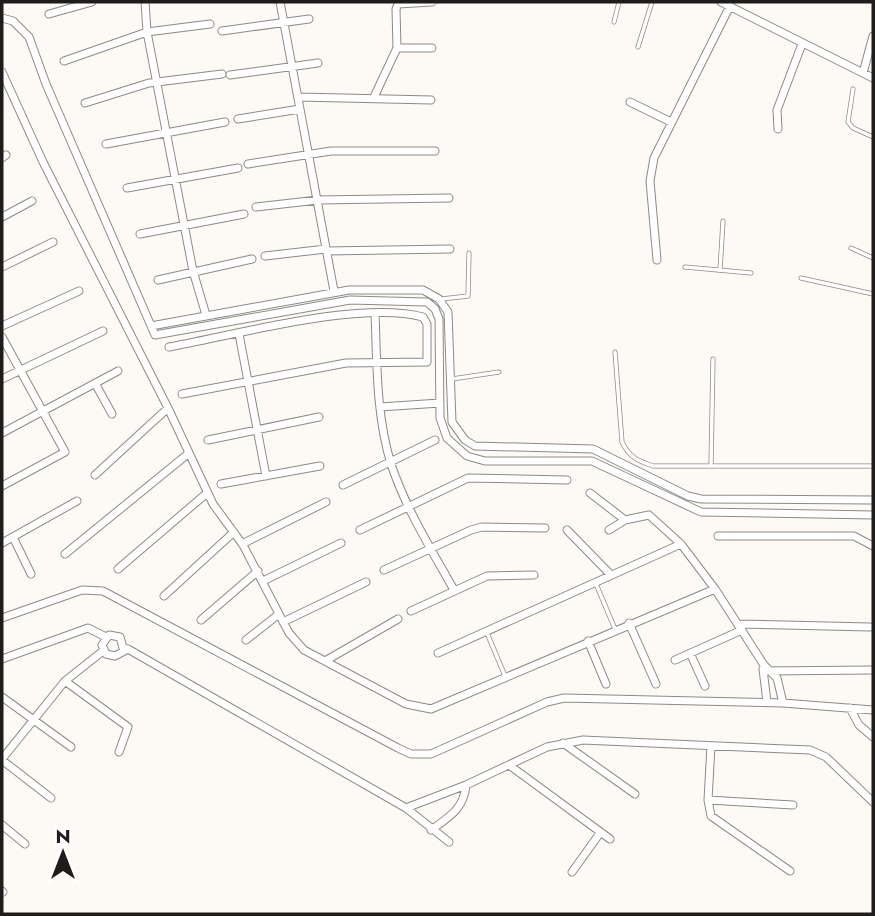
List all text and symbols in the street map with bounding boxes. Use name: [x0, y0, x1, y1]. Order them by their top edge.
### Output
north arrow: [28, 818, 98, 888]
text: N: [55, 823, 71, 850]

